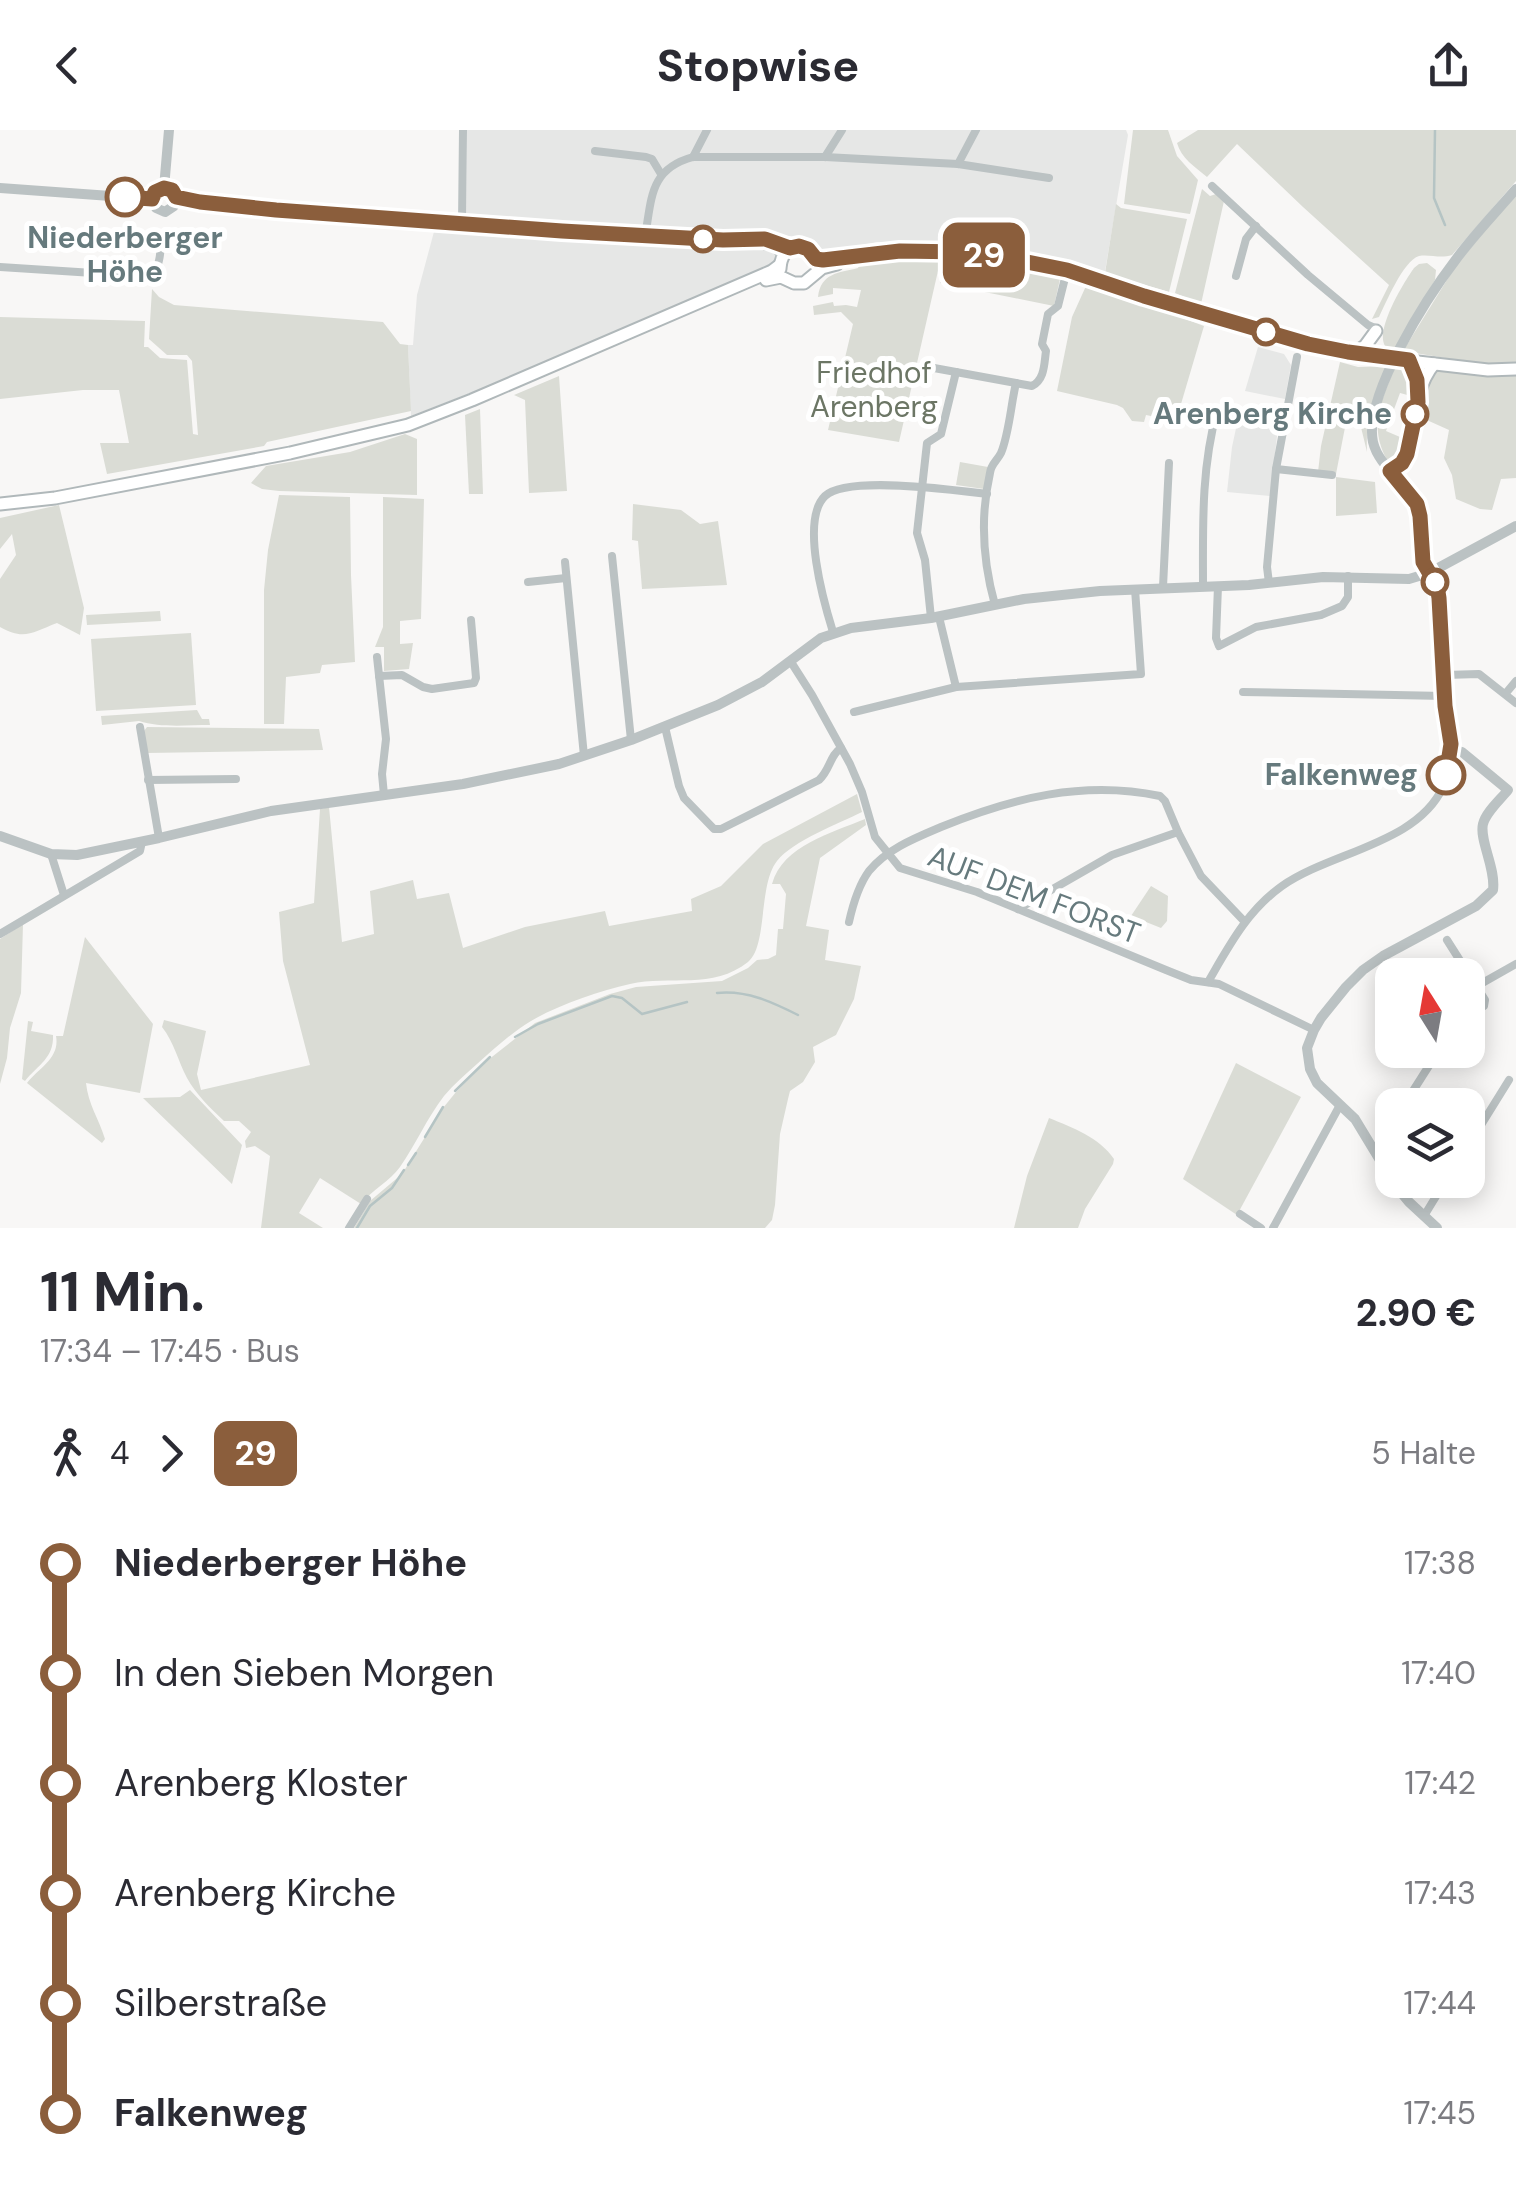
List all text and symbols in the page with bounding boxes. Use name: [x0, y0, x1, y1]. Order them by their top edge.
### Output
text: Stopwise: [657, 36, 859, 95]
icon: back: [40, 38, 95, 93]
icon: share: [1421, 38, 1476, 93]
marker: Niederberger Höhe: [106, 178, 144, 216]
place label: Niederberger Höhe: [27, 218, 223, 291]
line badge: 29: [939, 222, 1029, 288]
unlabelled marker: [690, 226, 716, 252]
text: 29: [963, 232, 1005, 278]
unlabelled marker: [1253, 319, 1279, 345]
park label: Friedhof Arenberg: [810, 353, 938, 426]
place label: Arenberg Kirche: [1153, 394, 1392, 433]
marker: Arenberg Kirche: [1402, 401, 1428, 427]
unlabelled marker: [1422, 569, 1448, 595]
place label: Falkenweg: [1265, 755, 1418, 794]
marker: Falkenweg: [1427, 756, 1465, 794]
street label: AUF DEM FORST: [922, 836, 1146, 953]
north arrow: [1375, 958, 1485, 1068]
map controls: [1375, 958, 1485, 1198]
button: layers: [1375, 1088, 1485, 1198]
text: 11 Min.: [40, 1256, 205, 1328]
text: 2.90 €: [1356, 1288, 1476, 1338]
text: 17:34 – 17:45 · Bus: [40, 1330, 300, 1372]
icon: walk: [40, 1426, 95, 1481]
icon: forward: [144, 1426, 199, 1481]
text: 29: [234, 1430, 277, 1476]
text: 4: [110, 1432, 129, 1474]
text: 5 Halte: [1371, 1432, 1476, 1474]
text: Niederberger Höhe: [114, 1538, 467, 1588]
text: 17:38: [1404, 1542, 1476, 1584]
text: In den Sieben Morgen: [114, 1648, 494, 1698]
text: 17:40: [1401, 1652, 1476, 1694]
text: Arenberg Kloster: [114, 1758, 408, 1808]
text: 17:42: [1405, 1762, 1476, 1804]
text: Arenberg Kirche: [114, 1868, 396, 1918]
text: 17:43: [1404, 1872, 1476, 1914]
text: Silberstraße: [114, 1978, 327, 2028]
text: 17:44: [1404, 1982, 1476, 2024]
text: Falkenweg: [114, 2088, 308, 2138]
text: 17:45: [1404, 2092, 1476, 2134]

